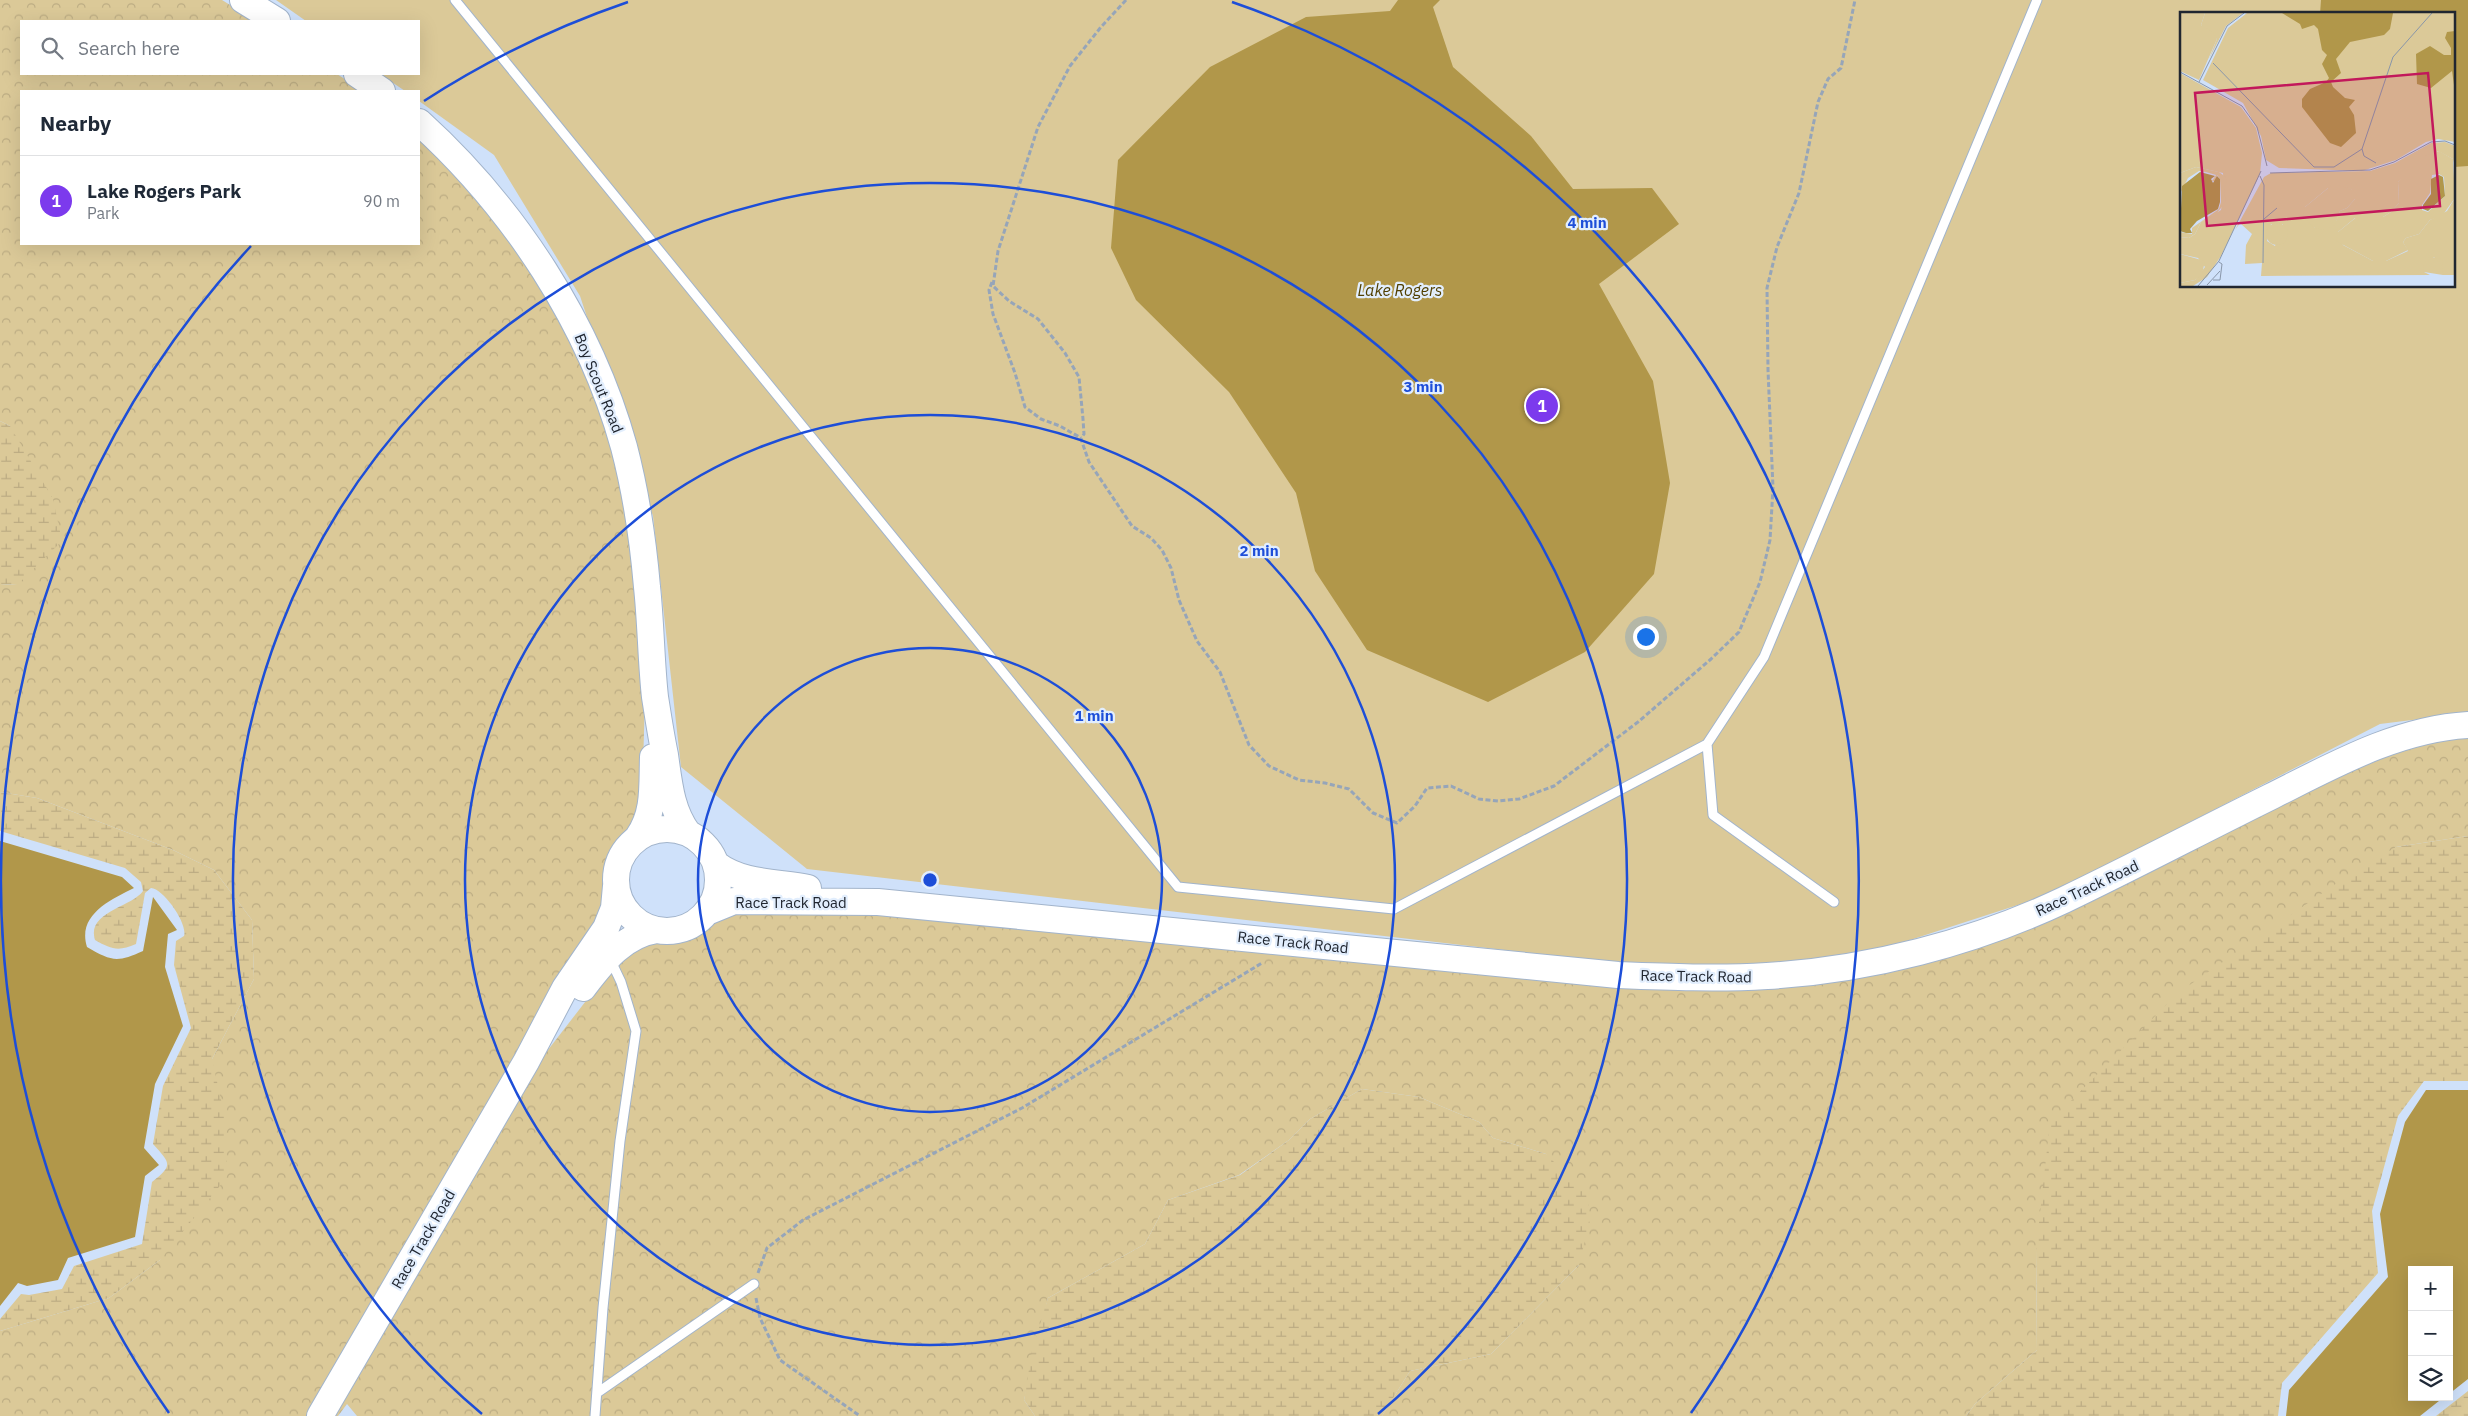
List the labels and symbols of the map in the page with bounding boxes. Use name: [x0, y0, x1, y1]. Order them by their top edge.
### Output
inset map: [2180, 12, 2456, 288]
text: 4 min: [1567, 213, 1607, 232]
water label: Lake Rogers: [1358, 280, 1442, 300]
street label: Boy Scout Road: [570, 331, 628, 435]
text: 3 min: [1403, 377, 1443, 396]
pin: 1: [1526, 387, 1558, 425]
text: 2 min: [1239, 541, 1279, 560]
your location: [1633, 624, 1659, 650]
text: 1 min: [1074, 706, 1114, 725]
street label: Race Track Road: [2032, 856, 2142, 920]
centre of rings: [921, 871, 939, 889]
street label: Race Track Road: [735, 893, 847, 912]
street label: Race Track Road: [1237, 927, 1349, 957]
street label: Race Track Road: [1640, 966, 1752, 986]
street label: Race Track Road: [387, 1186, 459, 1292]

